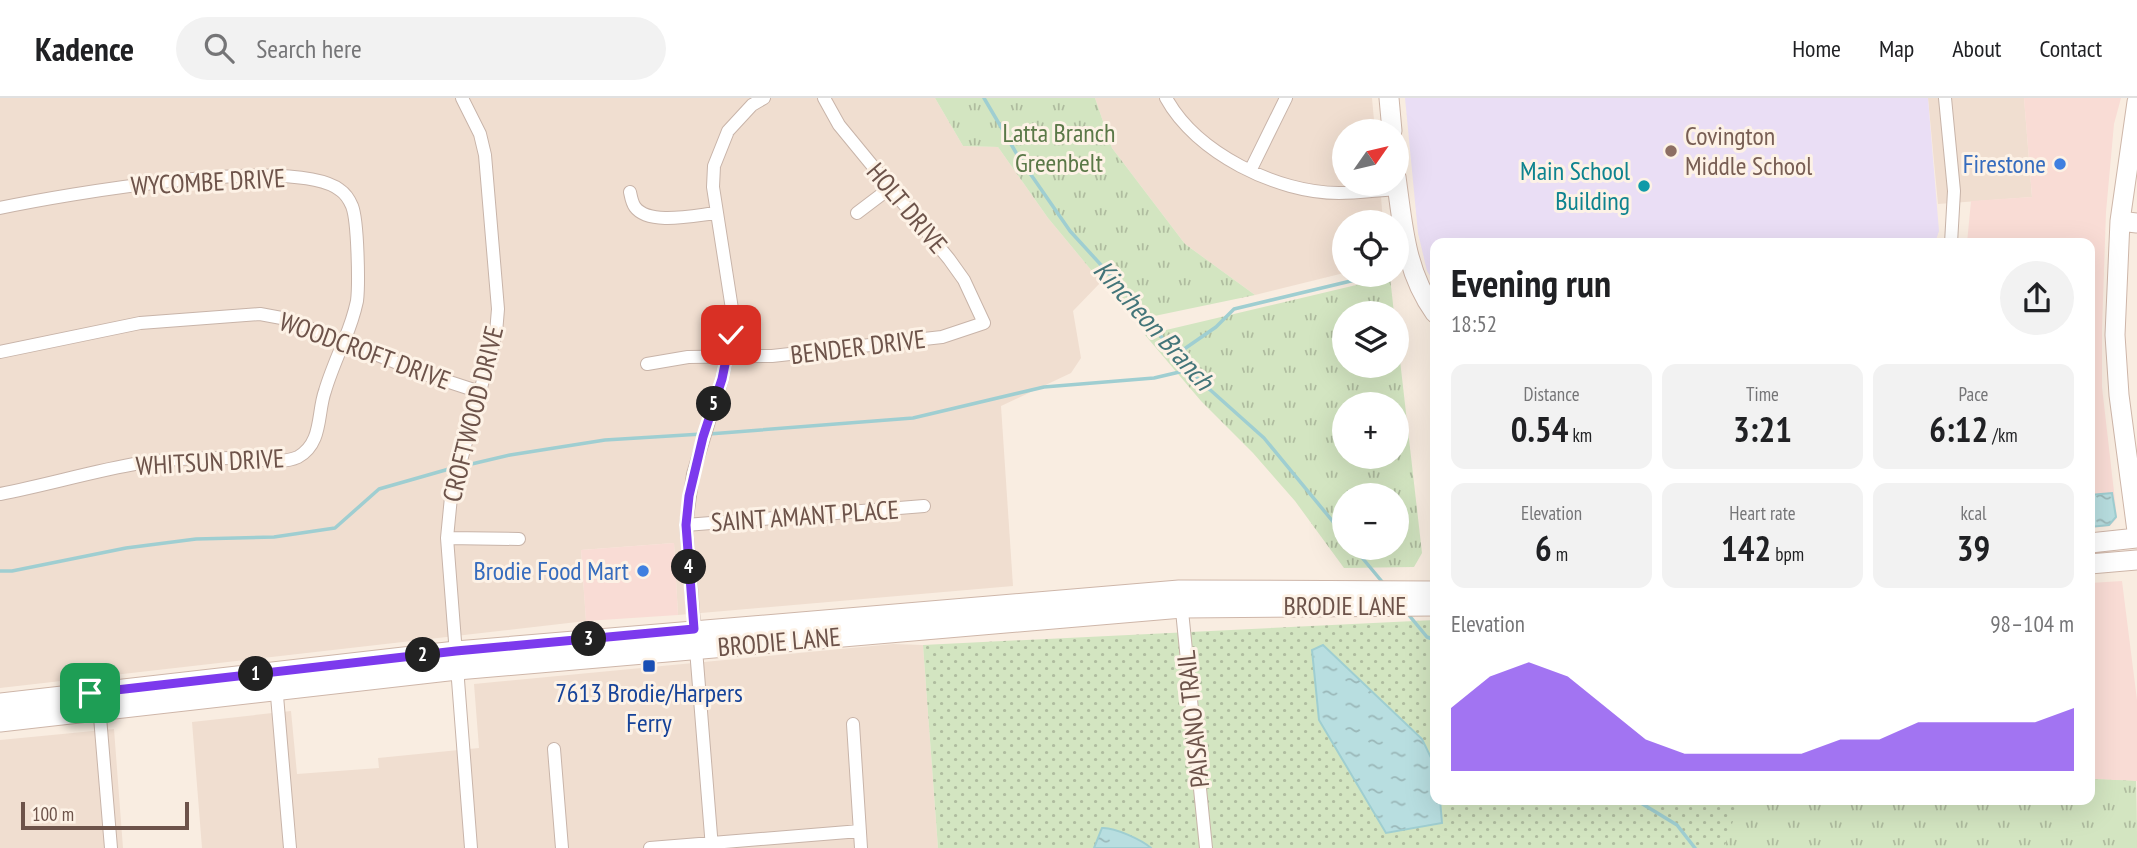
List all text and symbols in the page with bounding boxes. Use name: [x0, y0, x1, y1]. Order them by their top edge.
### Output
search box: [176, 17, 666, 80]
text: Kadence: [35, 27, 134, 70]
icon: search: [200, 29, 238, 67]
text: Search here: [256, 32, 362, 65]
text: Home: [1792, 33, 1841, 64]
text: Map: [1879, 33, 1914, 64]
text: About: [1952, 33, 2001, 64]
text: Contact: [2039, 33, 2102, 64]
park label: Latta Branch Greenbelt: [1003, 116, 1115, 179]
north arrow: [1332, 119, 1409, 196]
map controls: [1332, 119, 1409, 560]
place label: Covington Middle School: [1685, 119, 1812, 182]
marker: Covington Middle School: [1663, 143, 1679, 159]
place label: Firestone: [1963, 147, 2046, 180]
place label: Main School Building: [1520, 154, 1630, 217]
street label: HOLT DRIVE: [860, 156, 955, 260]
marker: Firestone: [2052, 156, 2068, 172]
street label: WYCOMBE DRIVE: [130, 161, 286, 202]
marker: Main School Building: [1636, 178, 1652, 194]
button: locate: [1332, 210, 1409, 287]
water label: Kincheon Branch: [1086, 252, 1224, 399]
text: Evening run: [1451, 258, 1611, 307]
button: share: [2000, 261, 2074, 335]
button: layers: [1332, 301, 1409, 378]
street label: WOODCROFT DRIVE: [275, 304, 455, 397]
pin: [701, 305, 761, 365]
text: 18:52: [1451, 309, 1497, 338]
icon: check: [712, 316, 750, 354]
street label: CROFTWOOD DRIVE: [435, 322, 510, 505]
street label: BENDER DRIVE: [789, 322, 927, 371]
text: Distance: [1524, 382, 1579, 406]
text: Time: [1746, 382, 1779, 406]
text: Pace: [1959, 382, 1988, 406]
pin: 5: [696, 386, 732, 422]
text: 5: [709, 391, 718, 415]
button: +: [1332, 392, 1409, 469]
text: 0.54: [1511, 406, 1568, 452]
text: 3:21: [1733, 406, 1792, 452]
text: 6:12: [1929, 406, 1988, 452]
text: km: [1568, 423, 1592, 447]
text: /km: [1988, 423, 2018, 447]
street label: WHITSUN DRIVE: [135, 441, 285, 482]
button: −: [1332, 483, 1409, 560]
street label: SAINT AMANT PLACE: [710, 492, 900, 539]
text: Elevation: [1521, 501, 1582, 525]
text: Heart rate: [1729, 501, 1796, 525]
text: kcal: [1961, 501, 1986, 525]
text: 6: [1535, 525, 1552, 571]
text: 142: [1721, 525, 1771, 571]
text: 39: [1957, 525, 1990, 571]
text: m: [1552, 542, 1568, 566]
text: bpm: [1771, 542, 1804, 566]
pin: 4: [672, 550, 706, 584]
place label: Brodie Food Mart: [473, 554, 629, 587]
text: 4: [684, 554, 693, 578]
marker: Brodie Food Mart: [635, 563, 651, 579]
street label: BRODIE LANE: [1283, 589, 1407, 622]
text: Elevation: [1451, 609, 1525, 638]
text: 98–104 m: [1990, 609, 2074, 638]
street label: BRODIE LANE: [716, 620, 842, 663]
pin: 3: [572, 622, 606, 656]
text: 3: [584, 626, 593, 650]
pin: 2: [406, 638, 440, 672]
text: 2: [418, 642, 427, 666]
street label: PAISANO TRAIL: [1169, 649, 1216, 789]
pin: 1: [238, 656, 274, 692]
marker: 7613 Brodie/Harpers Ferry: [641, 658, 657, 674]
text: 1: [251, 661, 260, 685]
pin: [60, 663, 120, 723]
icon: arrive: [71, 674, 109, 712]
place label: 7613 Brodie/Harpers Ferry: [555, 676, 743, 739]
scale bar: [21, 799, 189, 831]
text: 100 m: [32, 802, 74, 826]

